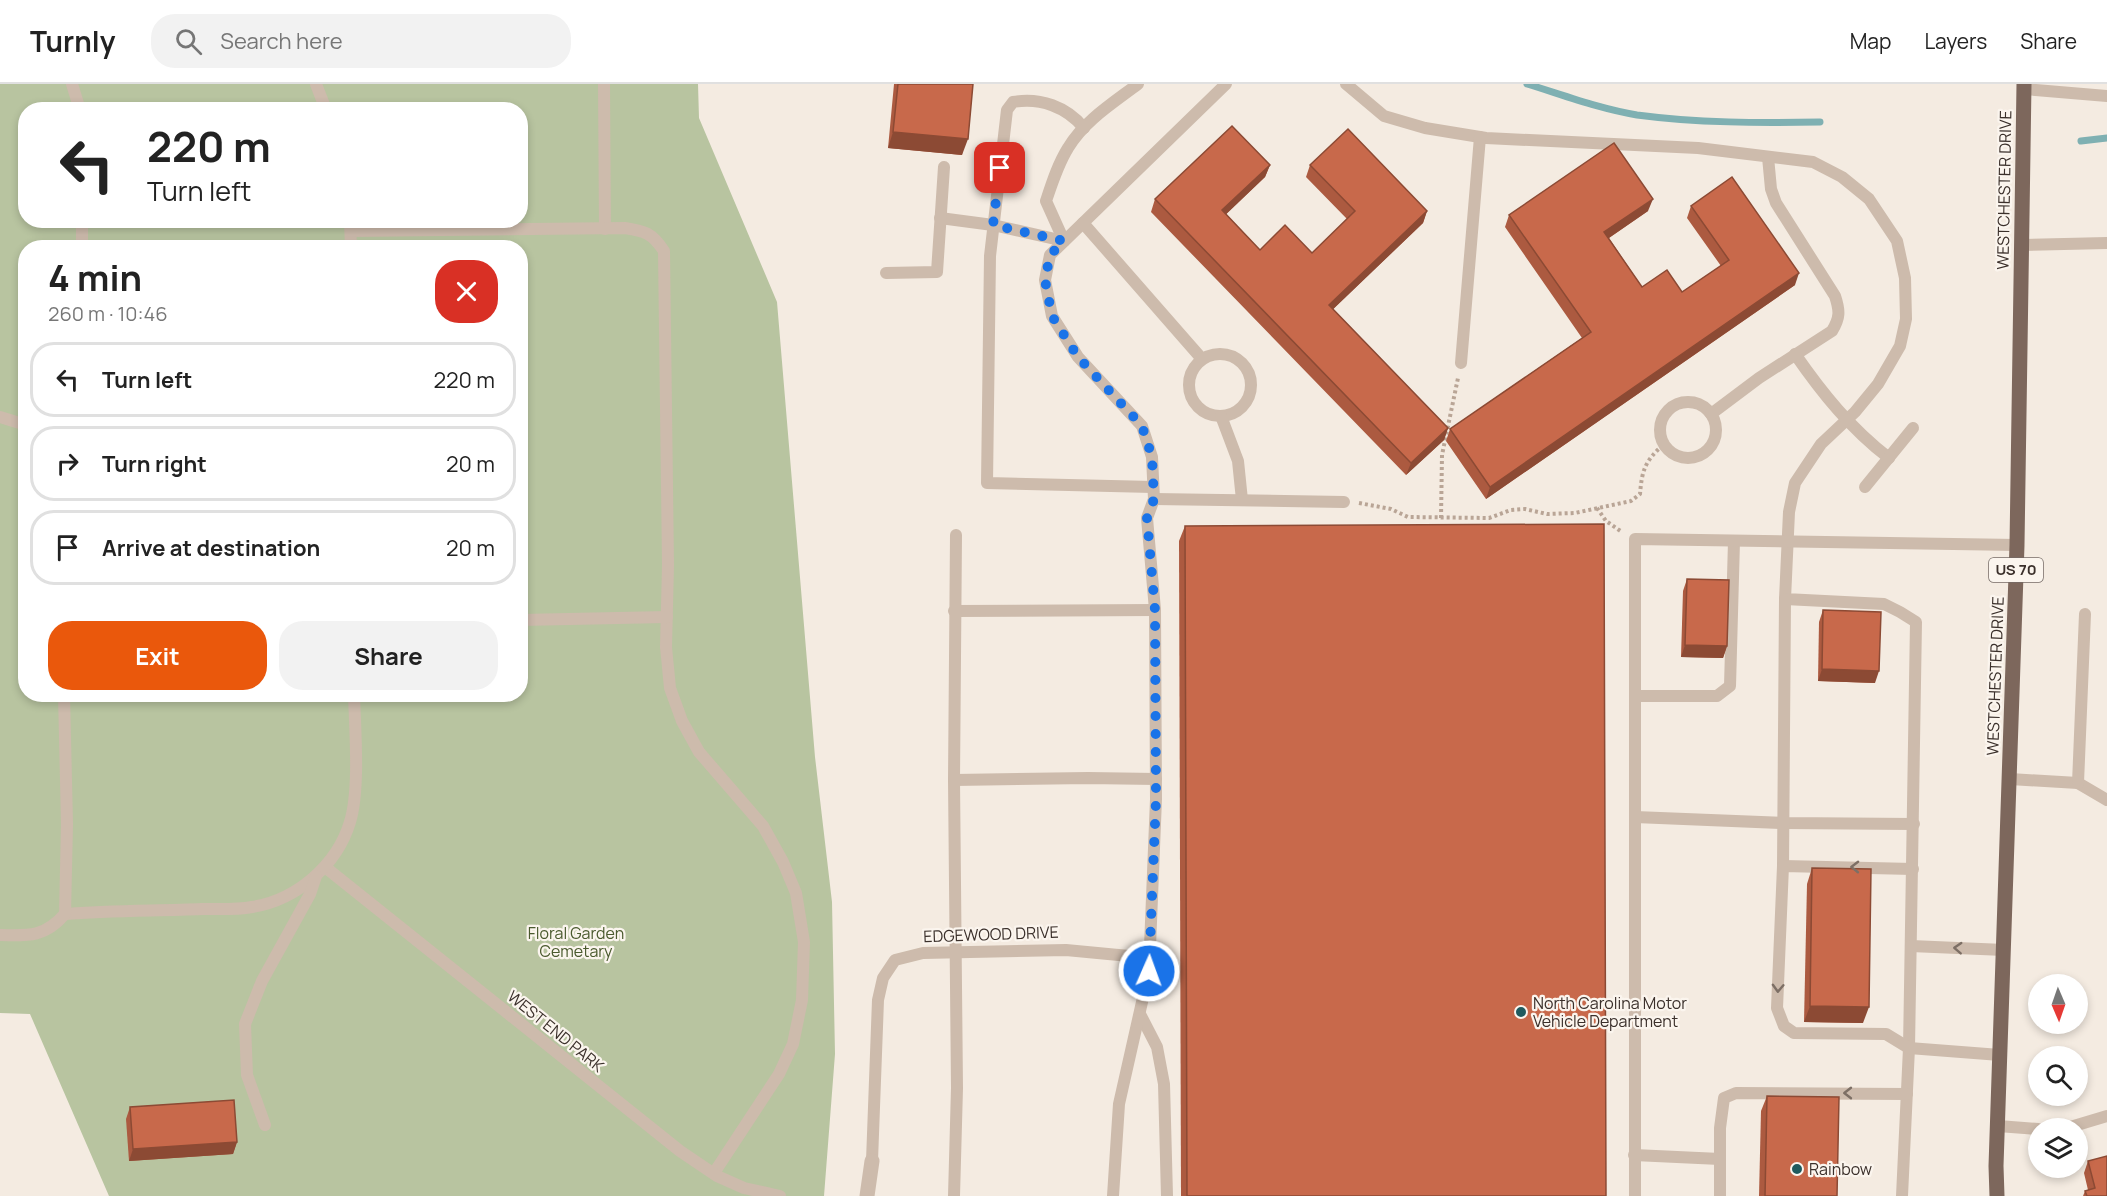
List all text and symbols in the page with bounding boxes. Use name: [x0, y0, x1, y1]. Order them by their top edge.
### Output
search box: [151, 14, 571, 68]
text: Turnly: [30, 22, 115, 60]
icon: search: [172, 25, 205, 58]
text: Search here: [220, 26, 343, 56]
text: Map: [1850, 27, 1891, 55]
text: Layers: [1924, 27, 1987, 55]
text: Share: [2020, 27, 2077, 55]
street label: WESTCHESTER DRIVE: [1992, 110, 2016, 270]
text: 220 m: [147, 117, 271, 175]
icon: left: [48, 126, 126, 204]
pin: [974, 142, 1025, 193]
icon: arrive: [983, 151, 1016, 184]
text: Turn left: [147, 172, 251, 209]
text: 4 min: [48, 253, 142, 302]
button: close: [435, 260, 498, 323]
text: 260 m · 10:46: [48, 300, 168, 327]
icon: left: [51, 363, 84, 396]
text: Turn left: [102, 365, 192, 395]
text: 220 m: [433, 365, 495, 395]
icon: right: [51, 447, 84, 480]
text: Turn right: [102, 449, 207, 479]
text: 20 m: [446, 449, 495, 479]
icon: arrive: [51, 531, 84, 564]
text: Arrive at destination: [102, 533, 320, 563]
text: 20 m: [446, 533, 495, 563]
road number: US 70: [1989, 558, 2043, 582]
street label: WESTCHESTER DRIVE: [1981, 596, 2009, 756]
button: Exit: [48, 621, 267, 690]
button: Share: [279, 621, 498, 690]
one-way arrow: [1850, 861, 1859, 874]
street label: EDGEWOOD DRIVE: [923, 921, 1059, 947]
park label: Floral Garden Cemetary: [528, 922, 624, 962]
position arrow: [1117, 939, 1181, 1003]
one-way arrow: [1953, 942, 1962, 955]
north arrow: [2028, 974, 2088, 1034]
map controls: [2028, 974, 2088, 1178]
one-way arrow: [1772, 984, 1784, 993]
street label: WEST END PARK: [503, 985, 609, 1077]
place label: North Carolina Motor Vehicle Department: [1533, 992, 1687, 1032]
marker: North Carolina Motor Vehicle Department: [1514, 1005, 1528, 1019]
button: search: [2028, 1046, 2088, 1106]
one-way arrow: [1844, 1087, 1853, 1099]
button: layers: [2028, 1118, 2088, 1178]
place label: Rainbow: [1809, 1158, 1872, 1180]
marker: Rainbow: [1790, 1162, 1804, 1176]

